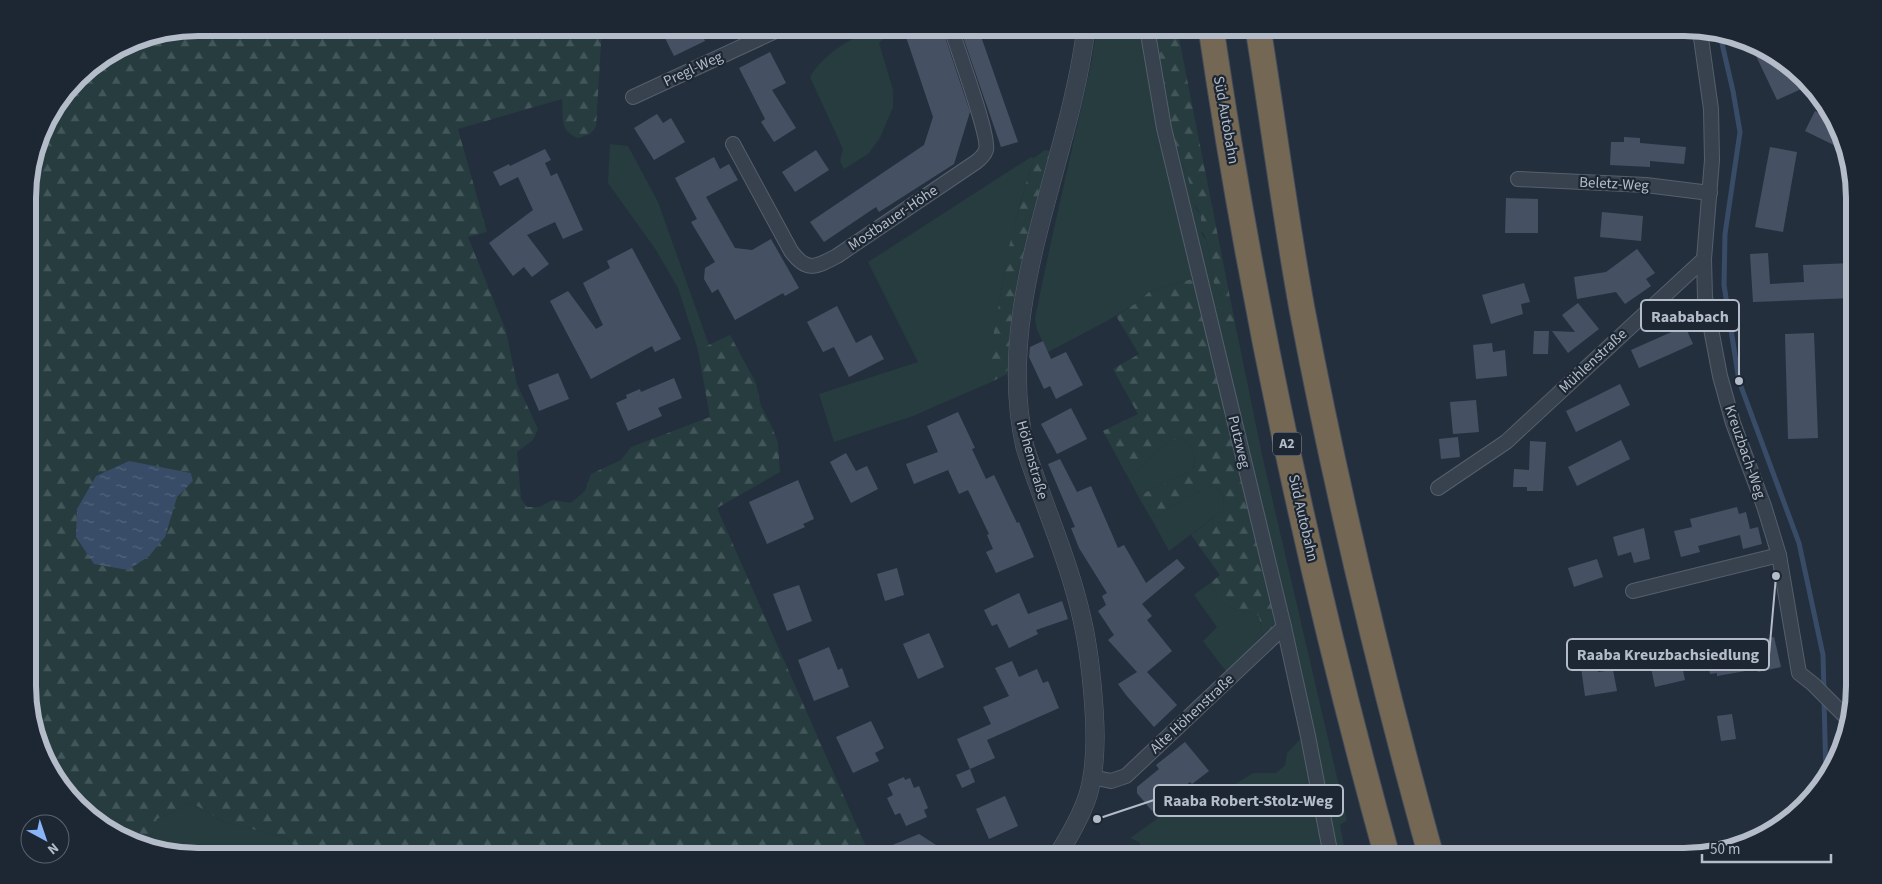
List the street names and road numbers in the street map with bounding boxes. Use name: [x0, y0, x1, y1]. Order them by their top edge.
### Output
street label: Pregl-Weg: [660, 46, 727, 92]
street label: Süd Autobahn: [1208, 74, 1244, 166]
street label: Beletz-Weg: [1579, 172, 1650, 196]
street label: Mostbauer-Höhe: [844, 180, 942, 256]
street label: Mühlenstraße: [1554, 324, 1632, 398]
street label: Kreuzbach-Weg: [1719, 402, 1771, 502]
street label: Putzweg: [1222, 413, 1256, 471]
street label: Höhenstraße: [1011, 418, 1053, 502]
road number: A2: [1273, 432, 1301, 456]
street label: Süd Autobahn: [1283, 472, 1323, 564]
street label: Alte Höhenstraße: [1145, 669, 1239, 759]

